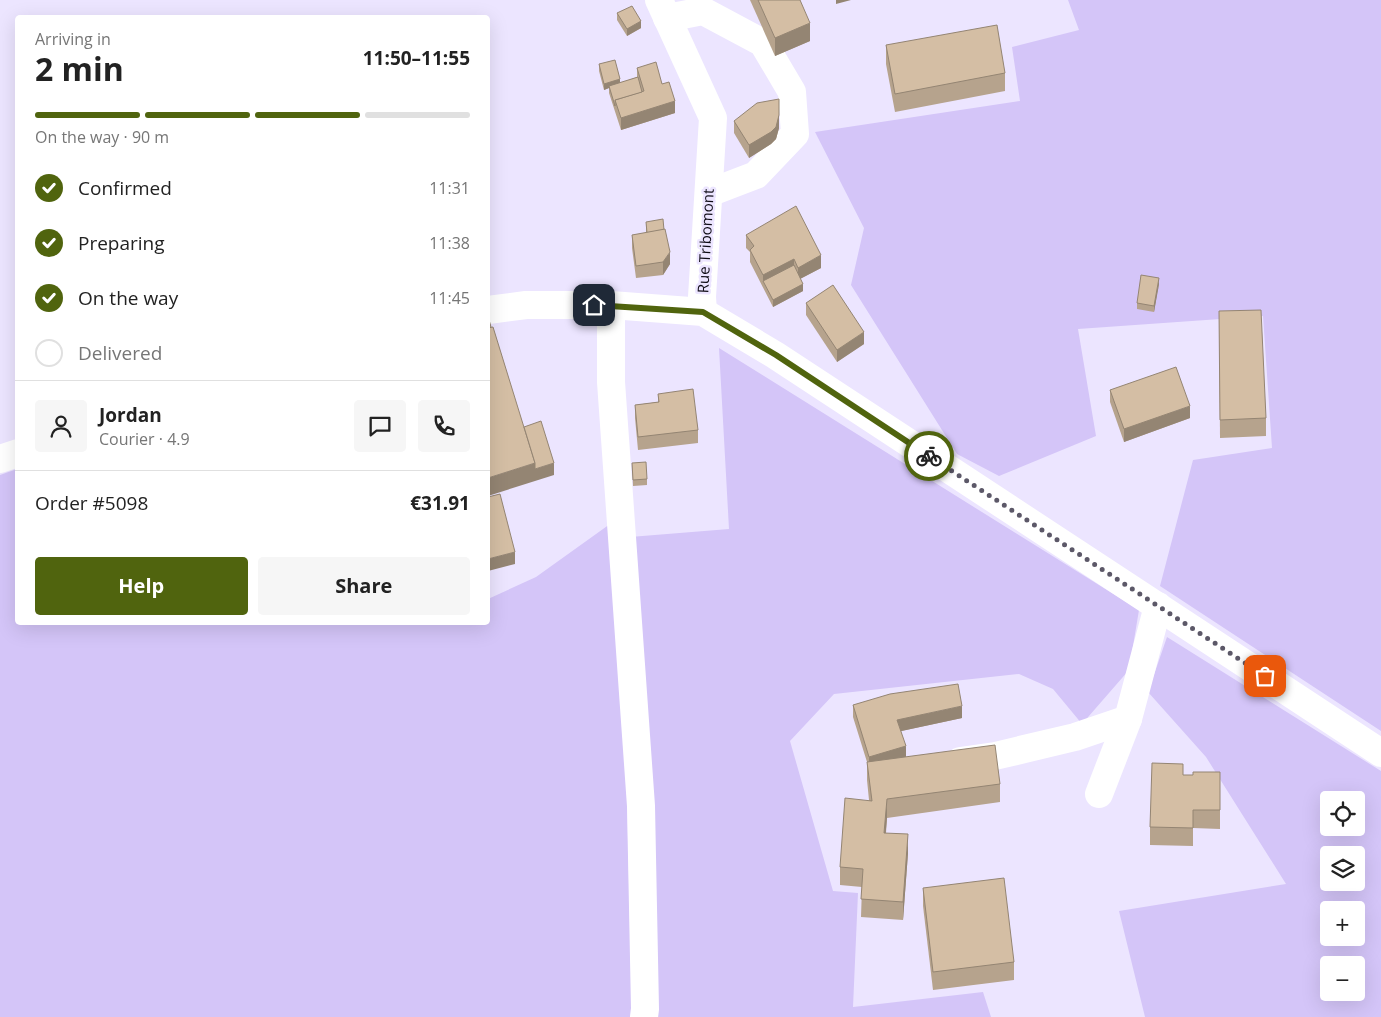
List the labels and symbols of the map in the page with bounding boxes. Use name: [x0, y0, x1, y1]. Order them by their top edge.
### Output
street label: Rue Tribomont: [692, 188, 718, 294]
pin: [573, 284, 615, 326]
courier: [904, 431, 954, 481]
pin: [1244, 655, 1286, 697]

